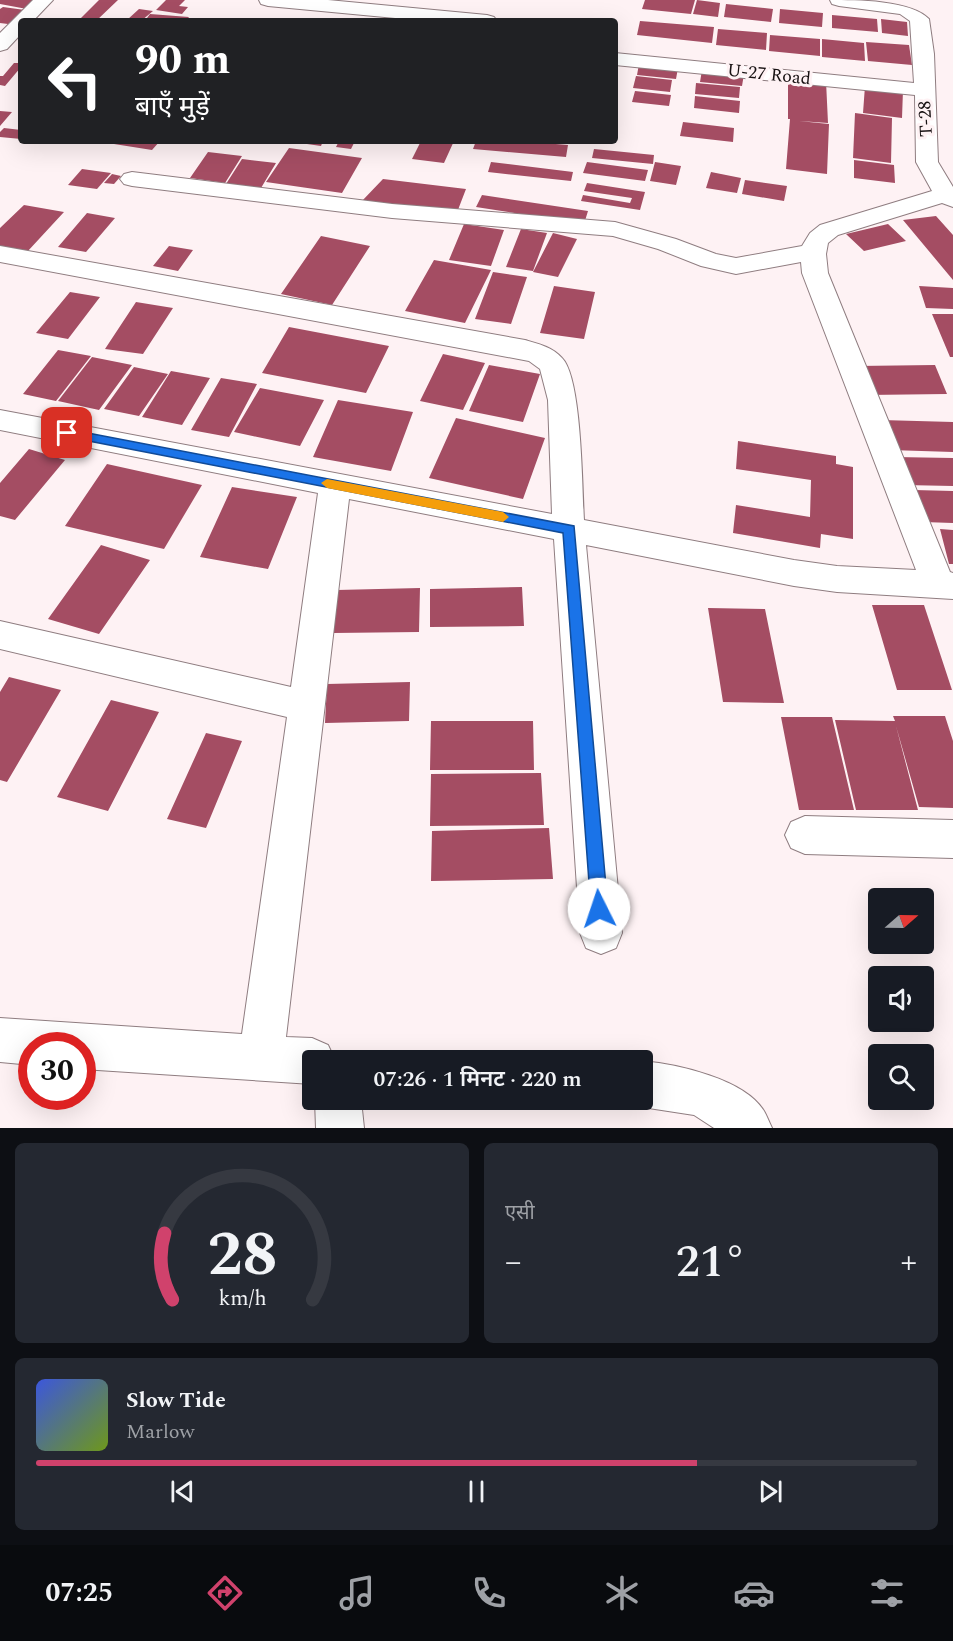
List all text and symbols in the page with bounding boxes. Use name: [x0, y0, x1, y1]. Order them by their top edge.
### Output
text: 90 m: [135, 29, 230, 92]
icon: left: [36, 42, 114, 120]
street label: U-27 Road: [726, 57, 812, 92]
text: बाएँ मुड़ें: [135, 86, 210, 128]
street label: T-28: [911, 100, 940, 138]
pin: [41, 407, 92, 458]
icon: arrive: [50, 416, 83, 449]
position arrow: [567, 877, 631, 941]
north arrow: [868, 888, 934, 954]
map controls: [868, 888, 934, 1110]
button: sound: [868, 966, 934, 1032]
speed limit sign: 30: [18, 1032, 96, 1110]
button: search: [868, 1044, 934, 1110]
text: 07:26 · 1 मिनट · 220 m: [373, 1063, 582, 1096]
text: एसी: [505, 1198, 535, 1228]
text: 28: [207, 1208, 277, 1303]
text: 21°: [676, 1228, 746, 1297]
text: −: [505, 1237, 522, 1287]
text: +: [901, 1237, 917, 1287]
text: km/h: [218, 1282, 266, 1315]
text: Slow Tide: [126, 1384, 226, 1417]
text: Marlow: [126, 1417, 195, 1447]
icon: previous: [166, 1475, 199, 1508]
icon: pause: [460, 1475, 493, 1508]
icon: next: [754, 1475, 787, 1508]
text: 07:25: [45, 1572, 113, 1614]
icon: directions: [204, 1572, 246, 1614]
icon: music: [336, 1572, 378, 1614]
icon: phone: [468, 1572, 510, 1614]
icon: climate: [601, 1572, 643, 1614]
icon: car: [733, 1572, 775, 1614]
icon: filters: [866, 1572, 908, 1614]

